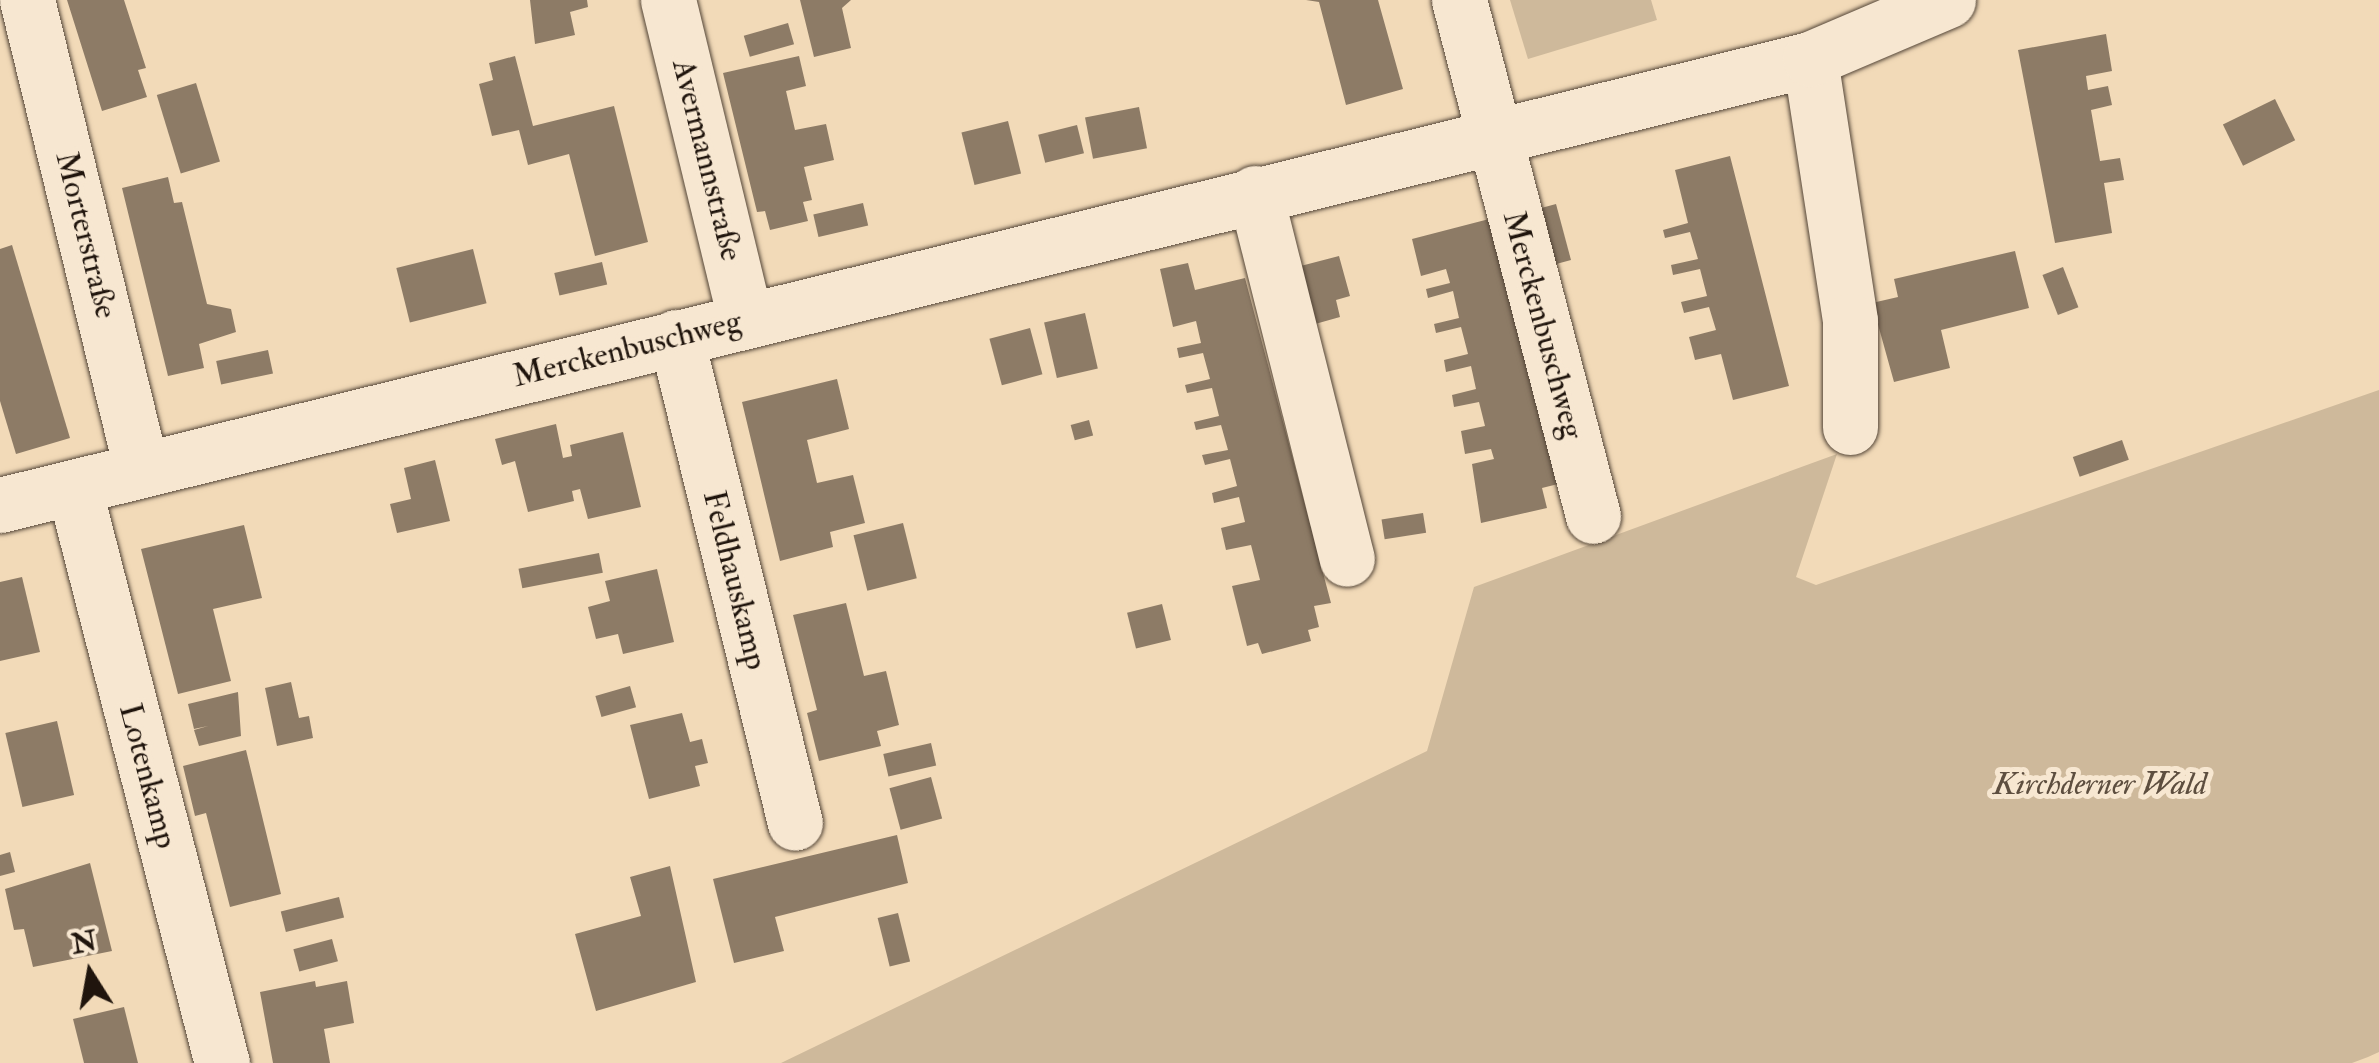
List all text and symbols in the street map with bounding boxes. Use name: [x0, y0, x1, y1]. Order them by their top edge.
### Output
street label: Avermannstraße: [663, 55, 751, 265]
street label: Morterstraße: [47, 148, 125, 322]
street label: Merckenbuschweg: [1494, 207, 1592, 443]
street label: Merckenbuschweg: [509, 302, 745, 396]
street label: Feldhauskamp: [694, 487, 776, 673]
street label: Lotenkamp: [110, 700, 186, 852]
park label: Kirchderner Wald: [1993, 765, 2207, 803]
north arrow: [40, 923, 140, 1023]
text: N: [69, 923, 100, 963]

